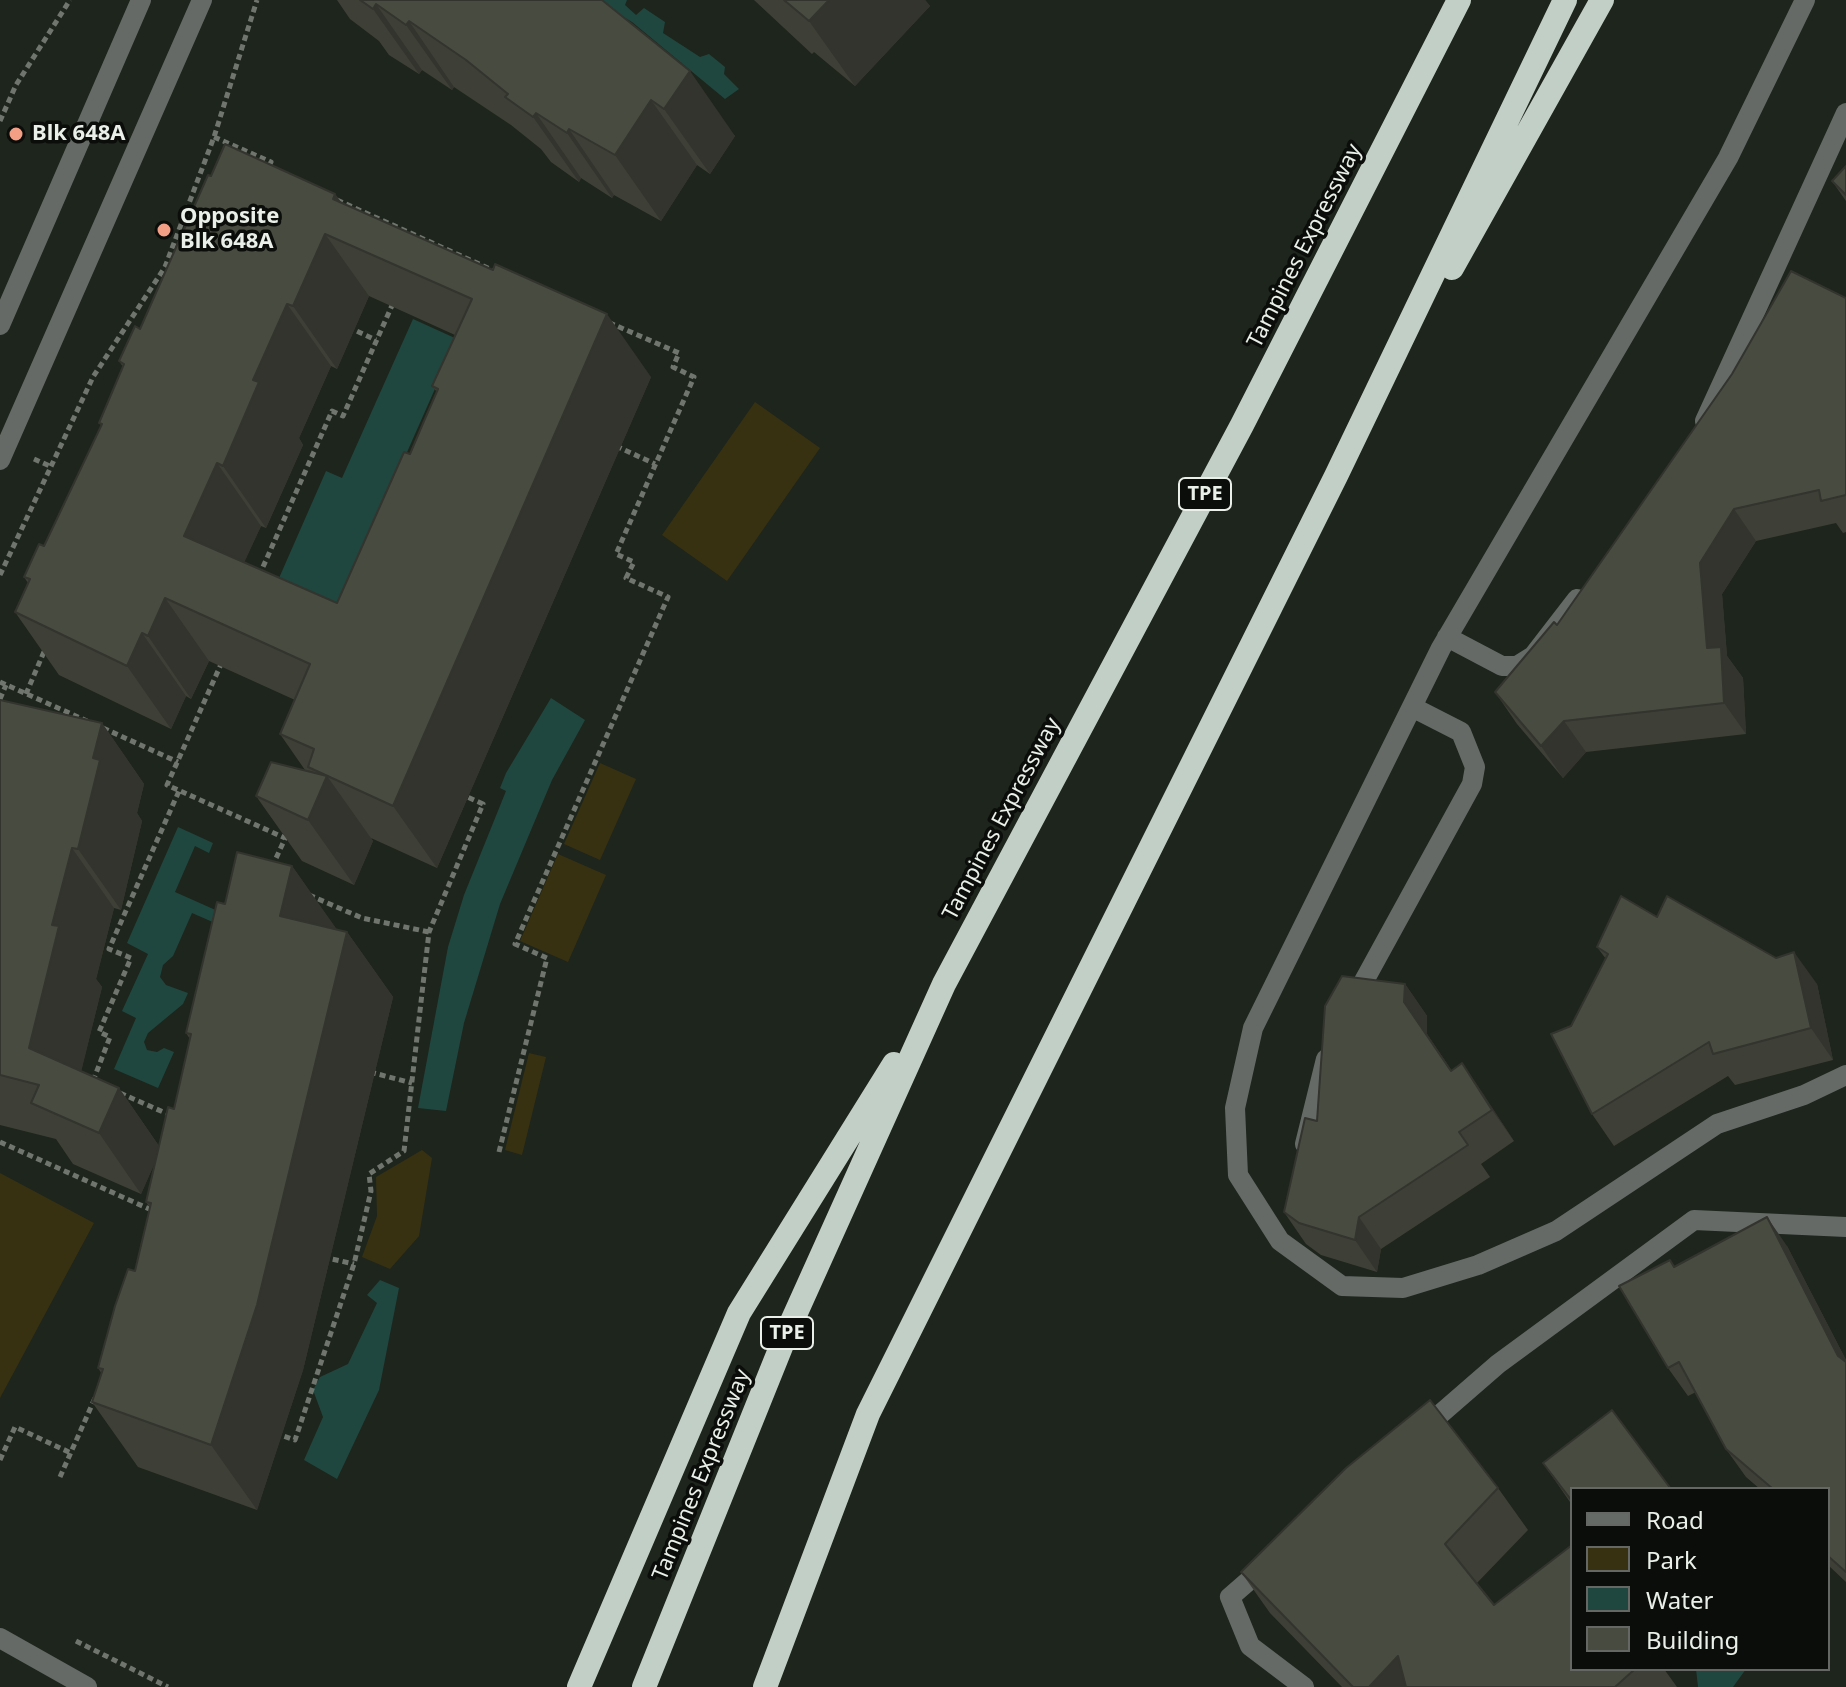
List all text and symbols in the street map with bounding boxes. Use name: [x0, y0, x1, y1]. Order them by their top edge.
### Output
place label: Blk 648A: [32, 121, 126, 147]
marker: Blk 648A: [7, 125, 25, 143]
street label: Tampines Expressway: [1242, 140, 1368, 352]
place label: Opposite Blk 648A: [180, 204, 279, 256]
marker: Opposite Blk 648A: [155, 221, 173, 239]
road number: TPE: [1179, 478, 1231, 510]
street label: Tampines Expressway: [937, 713, 1067, 925]
road number: TPE: [761, 1317, 813, 1349]
street label: Tampines Expressway: [648, 1366, 756, 1584]
legend: [1570, 1487, 1830, 1671]
text: Road: [1646, 1503, 1704, 1536]
text: Park: [1646, 1543, 1697, 1576]
text: Water: [1646, 1583, 1713, 1616]
text: Building: [1646, 1623, 1739, 1656]

